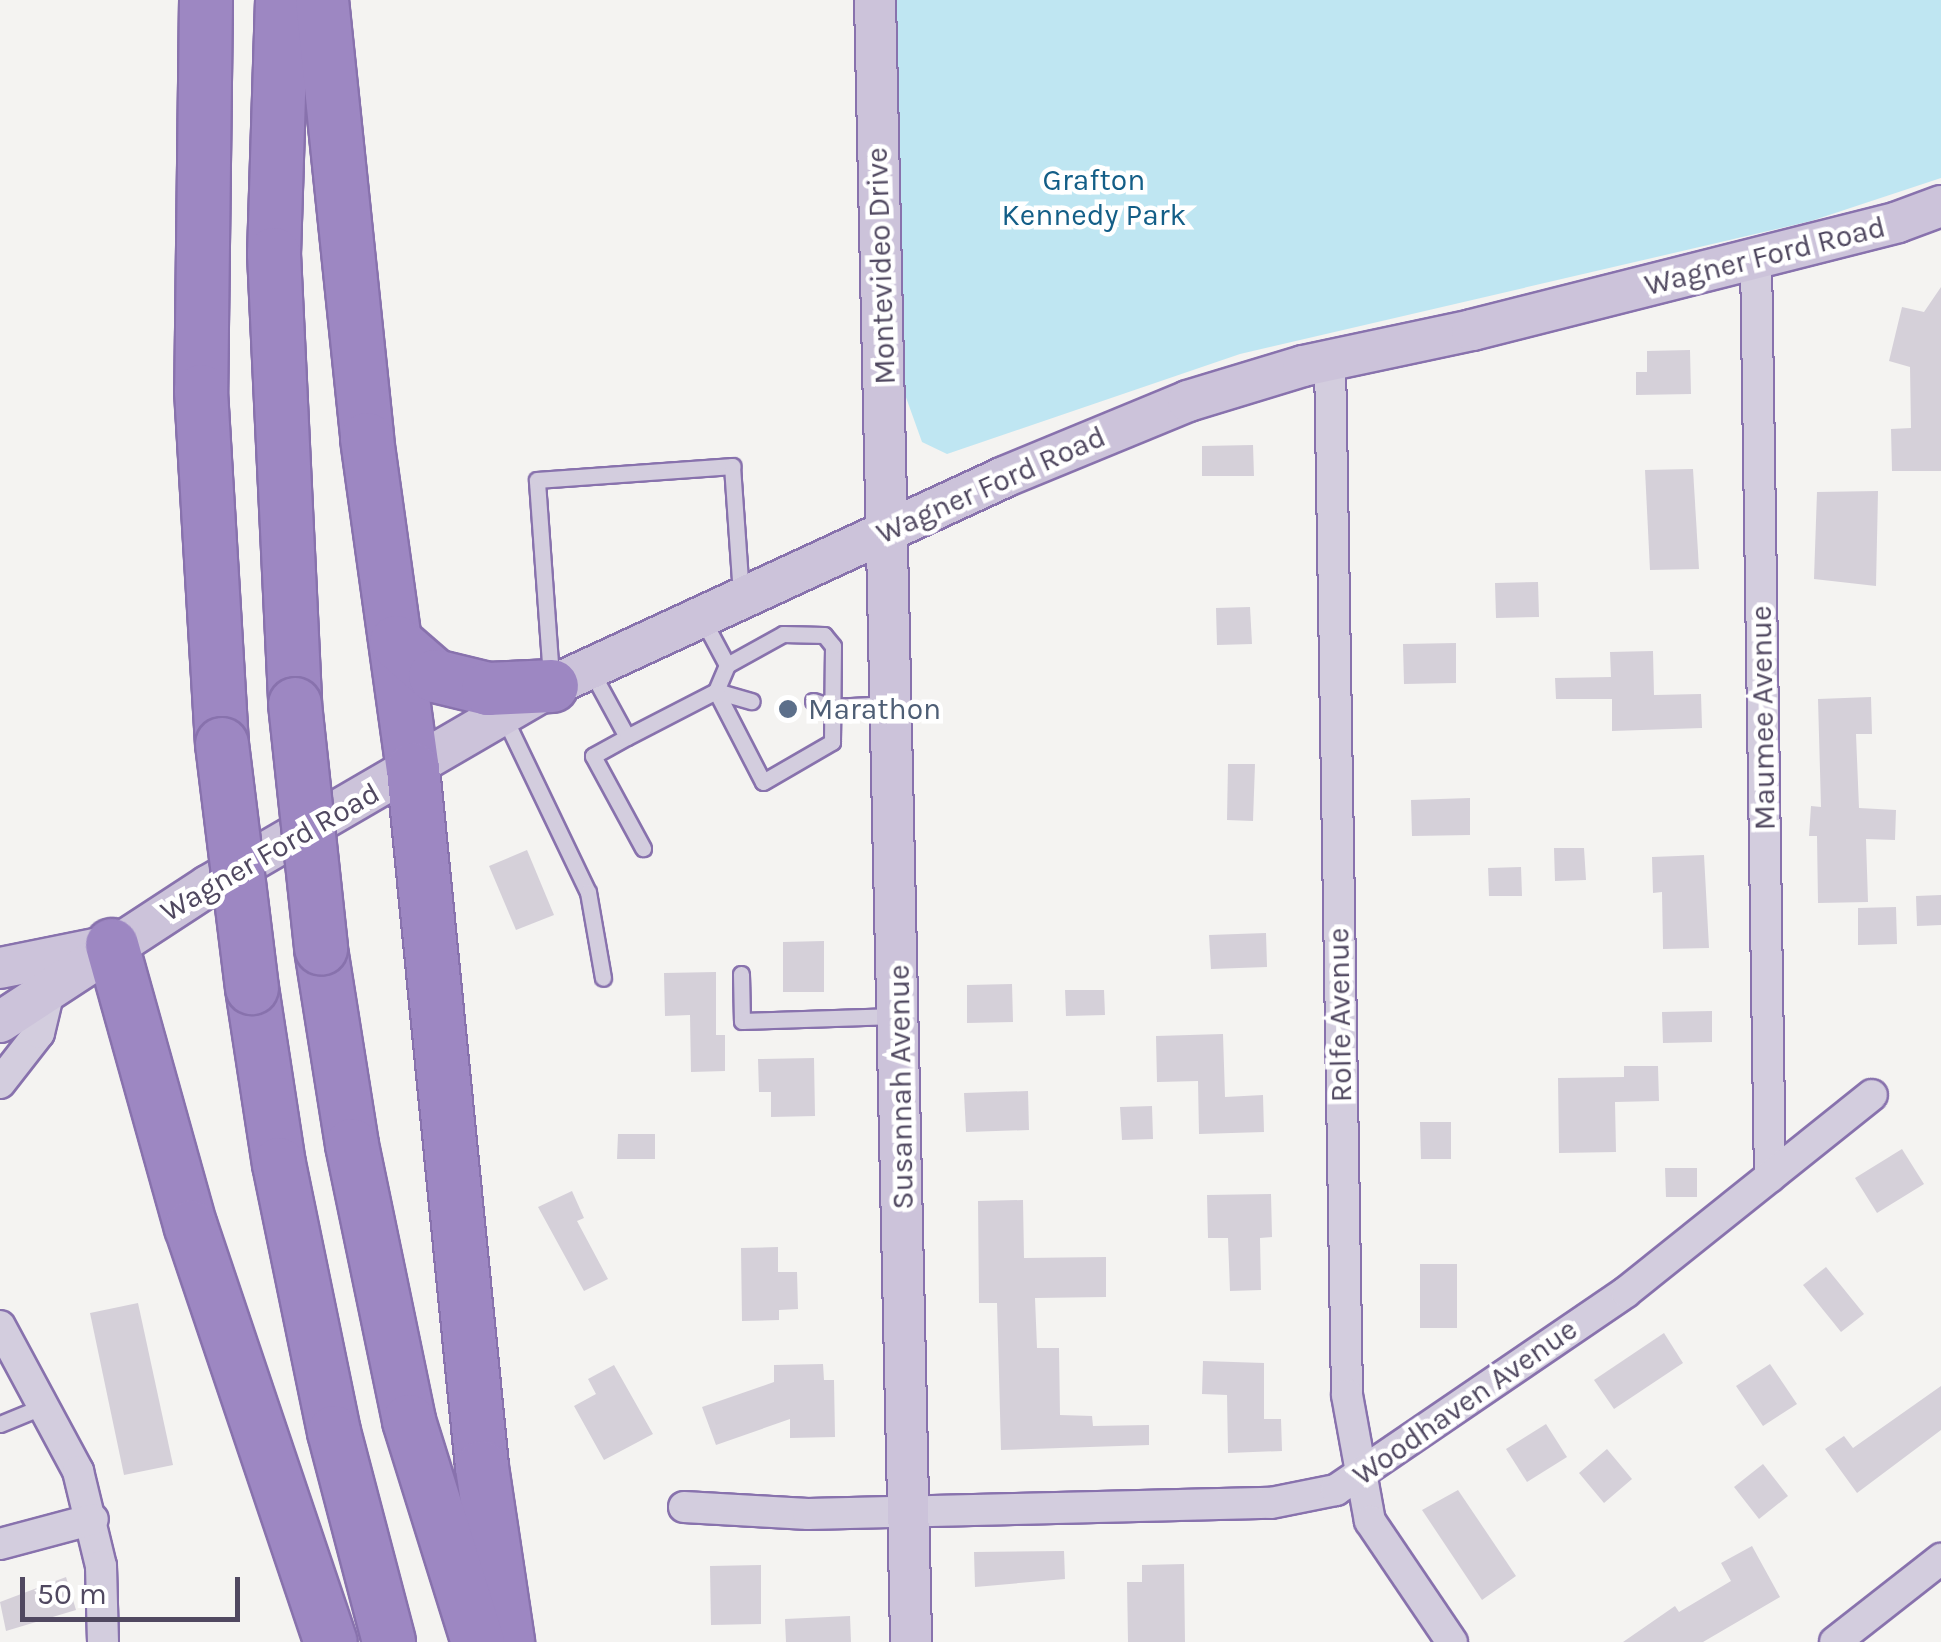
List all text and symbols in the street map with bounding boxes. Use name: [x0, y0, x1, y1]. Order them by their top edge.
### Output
street label: Montevideo Drive: [859, 147, 903, 385]
park label: Grafton Kennedy Park: [1002, 162, 1186, 232]
street label: Wagner Ford Road: [1641, 209, 1889, 303]
street label: Wagner Ford Road: [871, 418, 1111, 552]
street label: Maumee Avenue: [1743, 605, 1783, 831]
place label: Marathon: [808, 691, 941, 727]
marker: Marathon: [777, 698, 799, 720]
street label: Wagner Ford Road: [154, 775, 386, 929]
street label: Rolfe Avenue: [1320, 927, 1360, 1103]
street label: Susannah Avenue: [881, 964, 921, 1210]
street label: Woodhaven Avenue: [1346, 1311, 1584, 1493]
scale bar: [25, 1557, 245, 1619]
text: 50 m: [37, 1576, 107, 1612]

